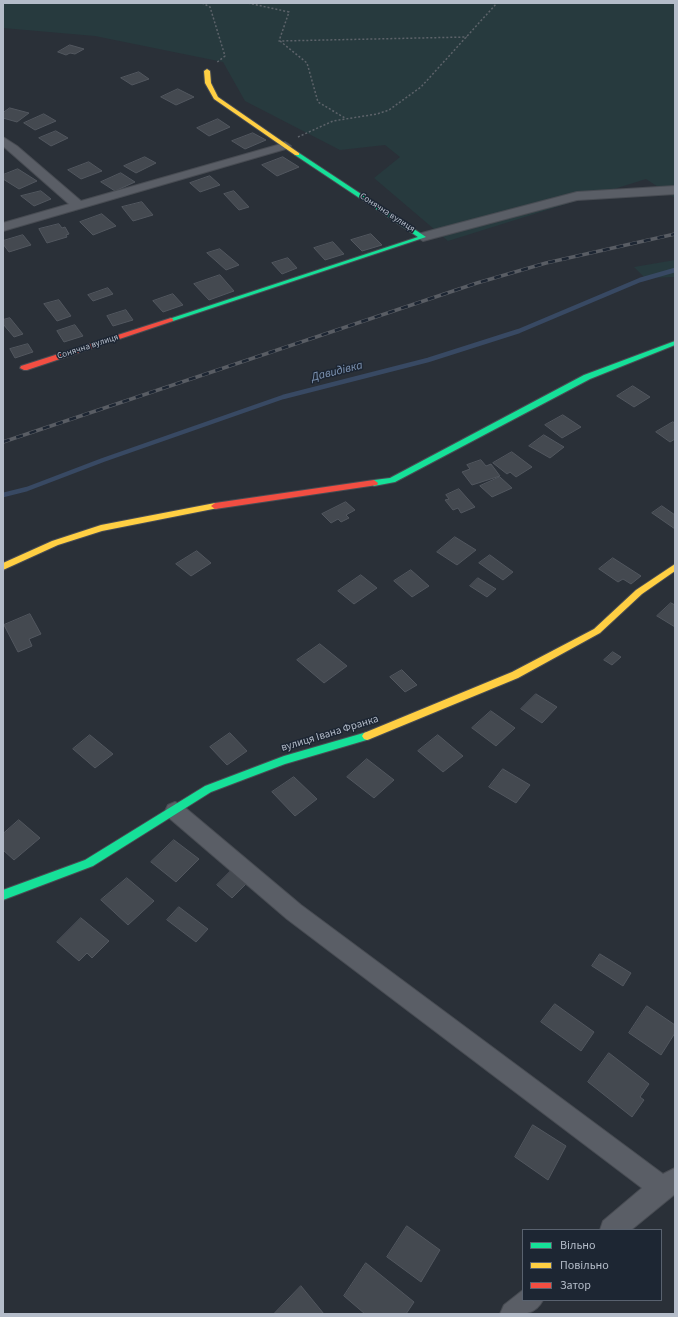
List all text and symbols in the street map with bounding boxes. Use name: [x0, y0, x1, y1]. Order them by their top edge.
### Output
street label: Сонячна вулиця: [357, 191, 417, 235]
street label: Сонячна вулиця: [56, 332, 120, 362]
water label: Давидівка: [310, 359, 364, 385]
street label: вулиця Івана Франка: [280, 713, 380, 755]
legend: [522, 1229, 662, 1301]
text: Вільно: [560, 1237, 596, 1254]
text: Повільно: [560, 1257, 609, 1274]
text: Затор: [560, 1277, 591, 1294]

